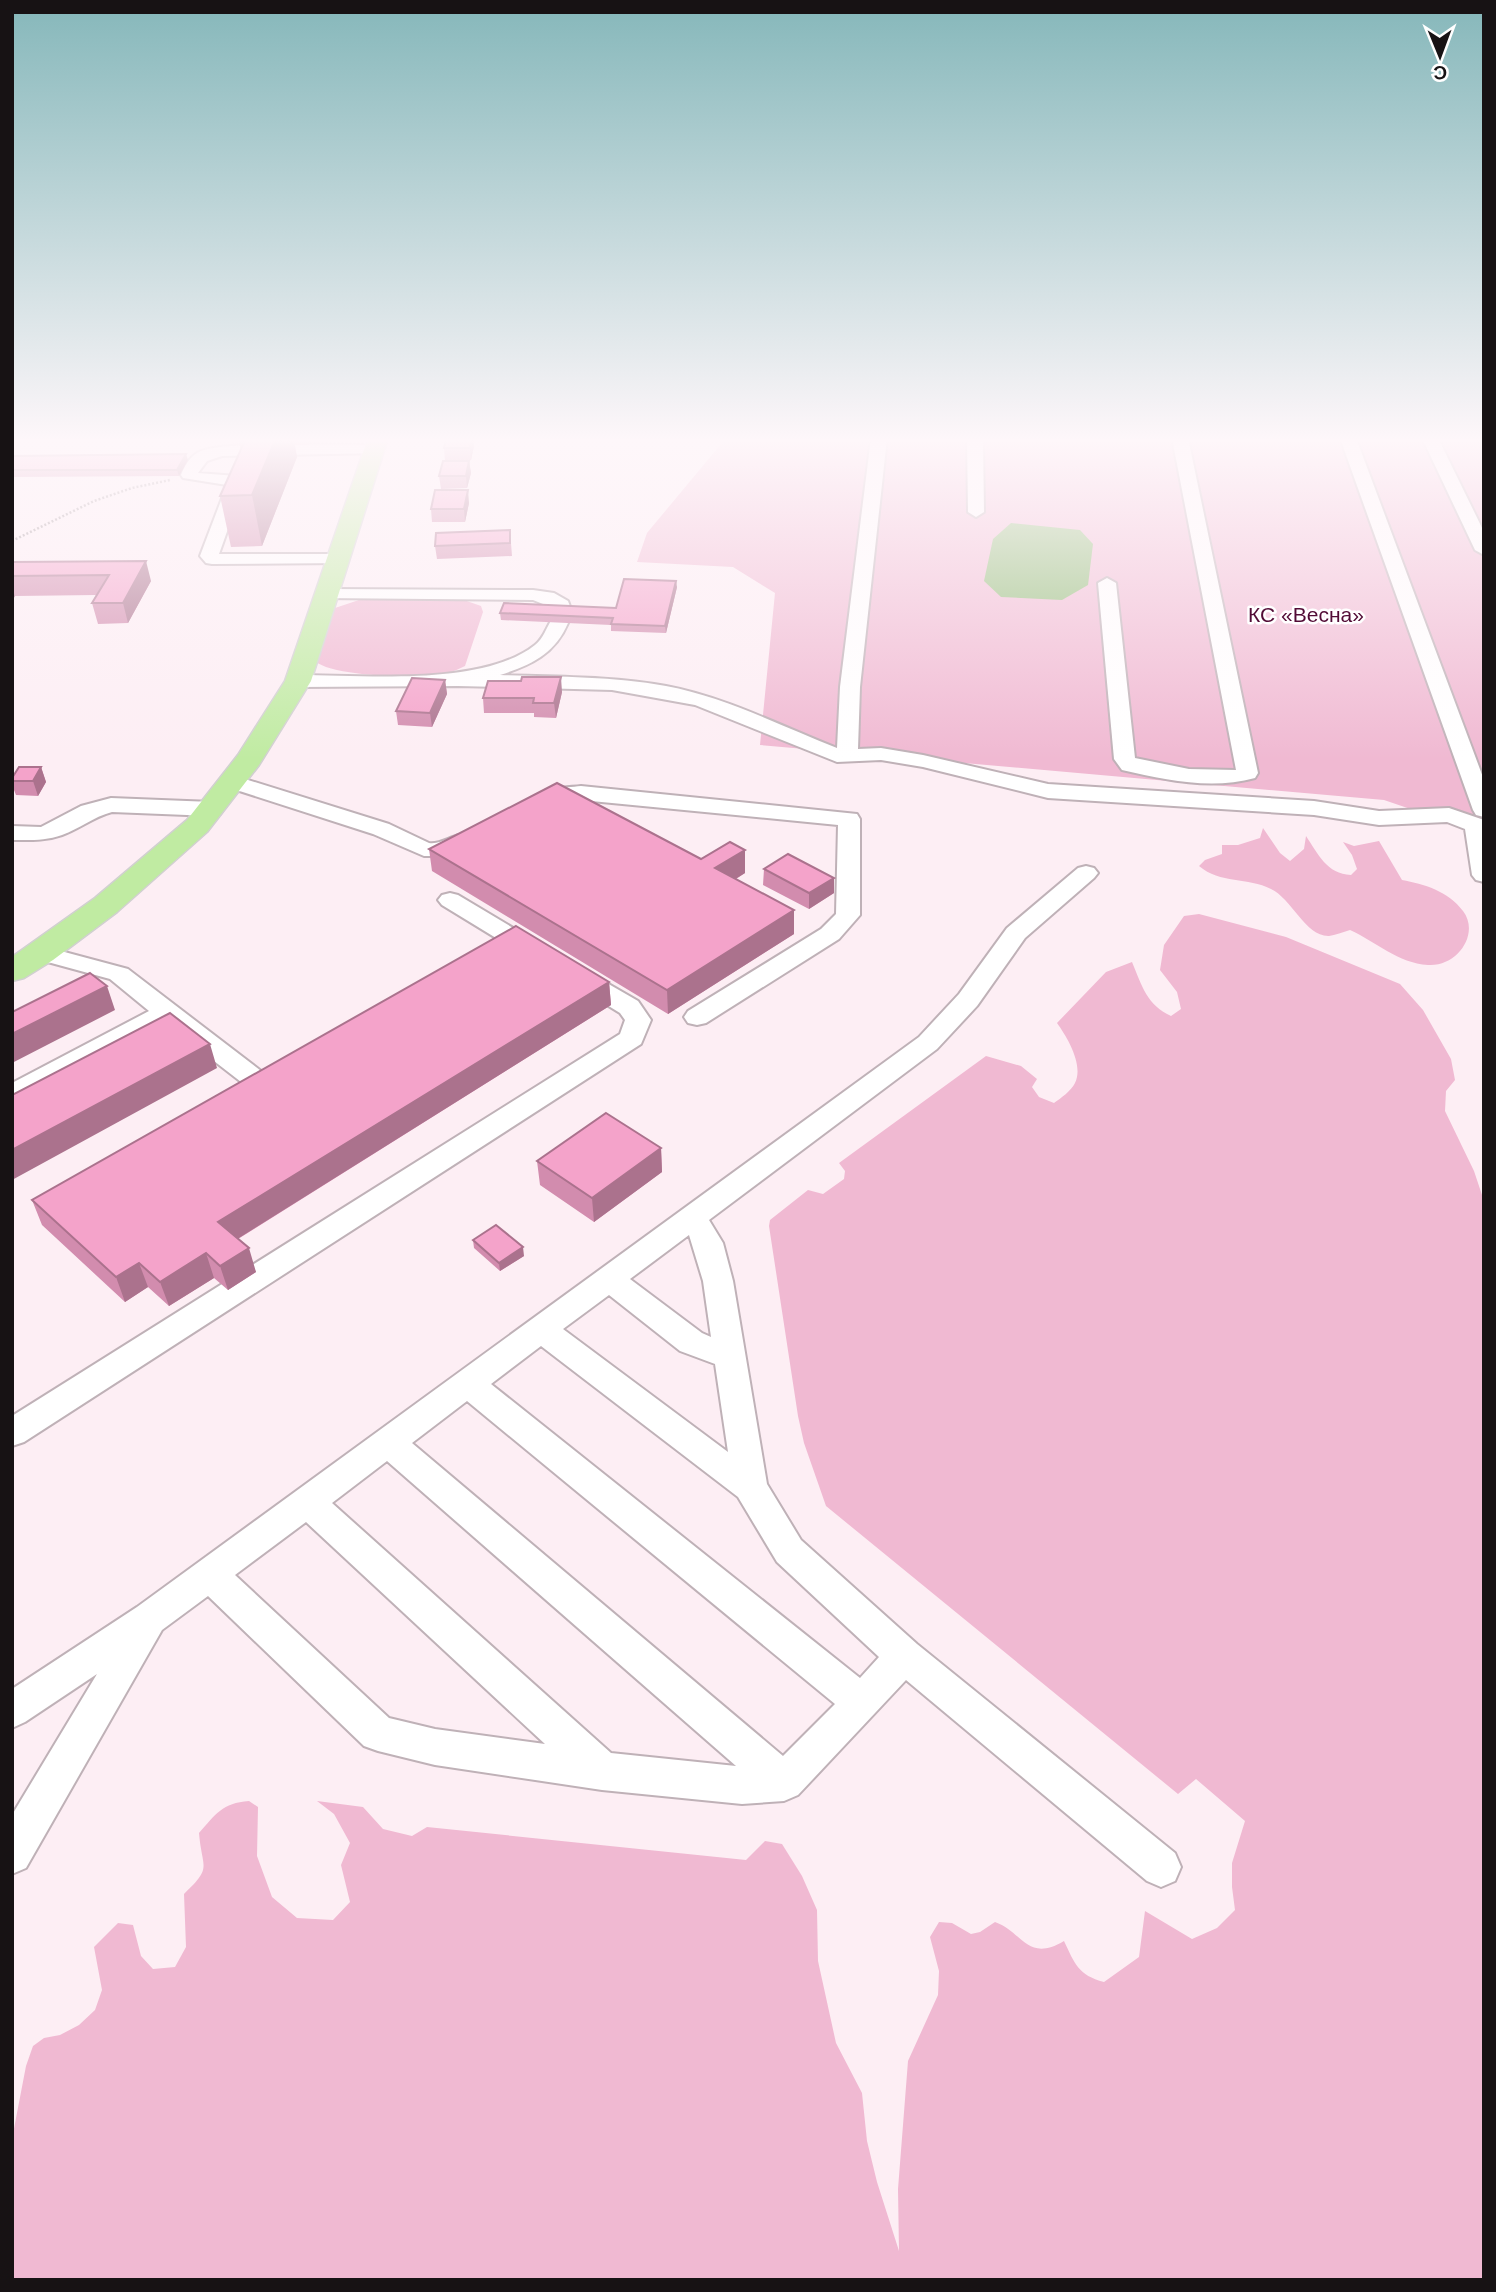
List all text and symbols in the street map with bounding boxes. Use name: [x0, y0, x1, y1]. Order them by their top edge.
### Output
north arrow: [1405, 21, 1475, 91]
text: С: [1433, 62, 1447, 83]
park label: КС «Весна»: [1248, 603, 1364, 626]

